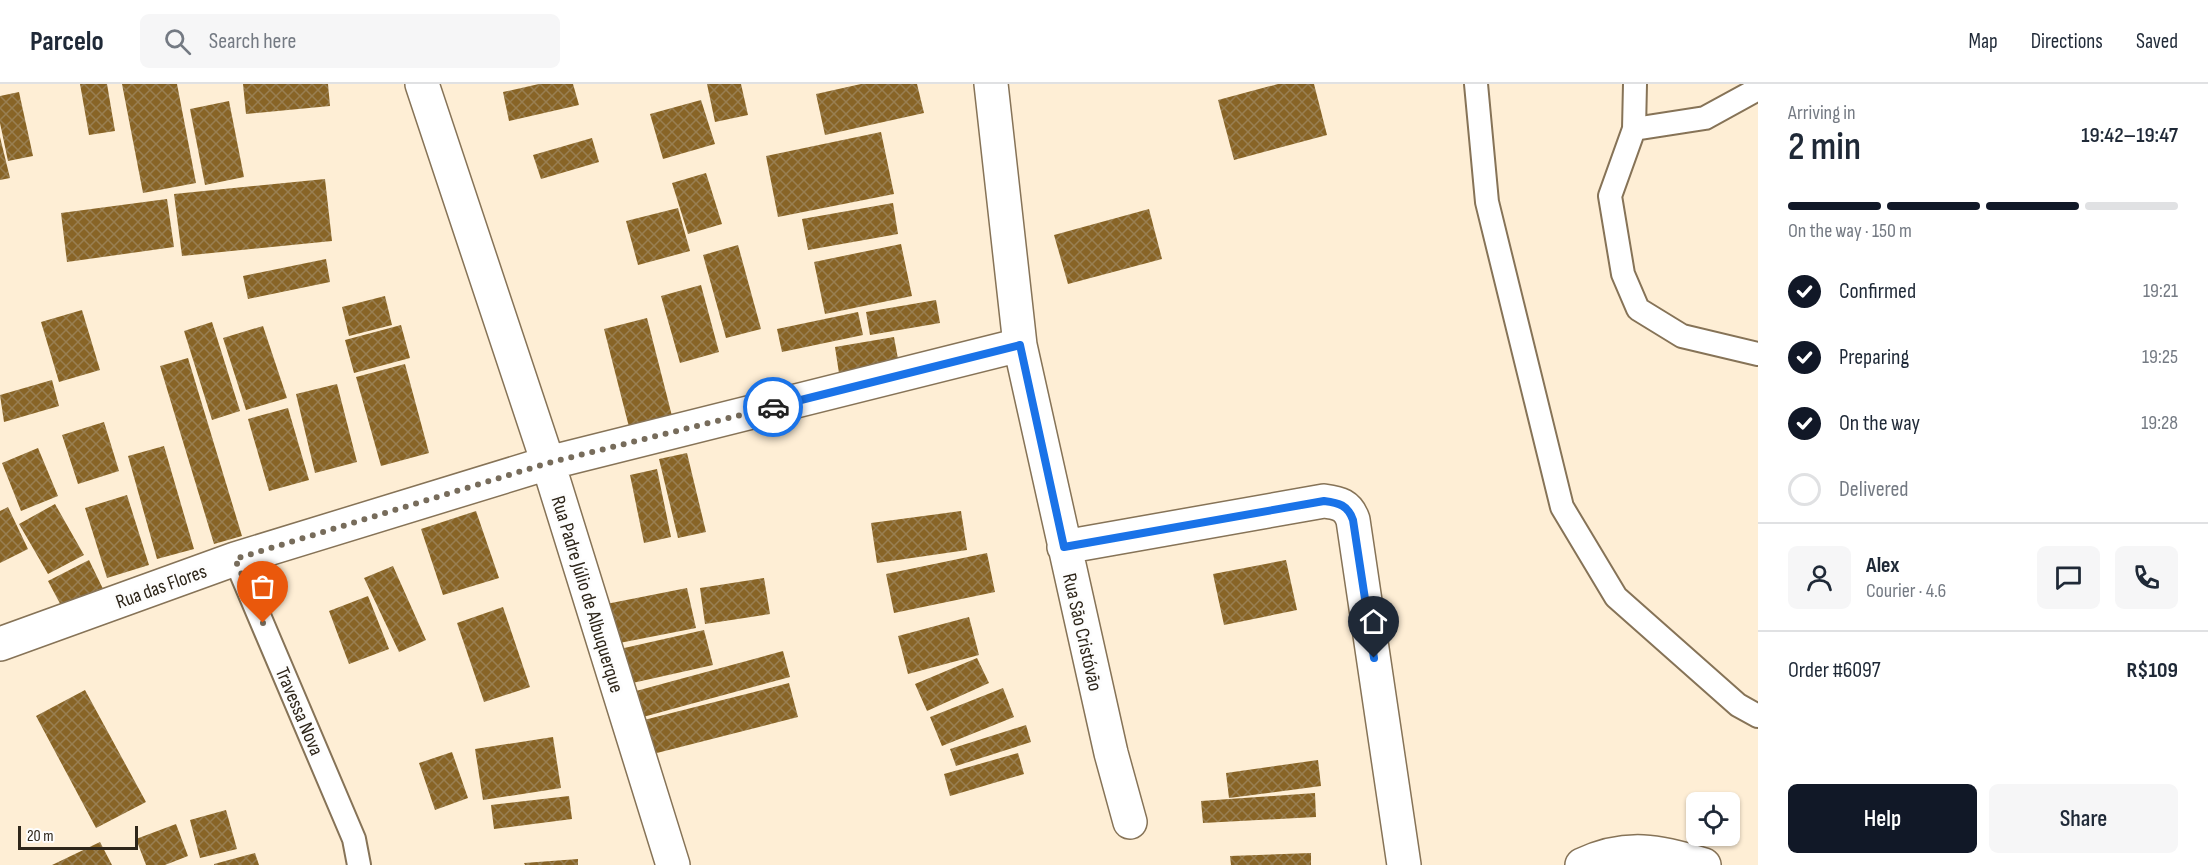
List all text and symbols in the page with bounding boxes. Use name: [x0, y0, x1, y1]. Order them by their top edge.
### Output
search box: [140, 14, 560, 68]
text: Parcelo: [30, 25, 104, 58]
icon: search: [161, 25, 194, 58]
text: Search here: [209, 28, 296, 55]
text: Map: [1968, 29, 1998, 54]
text: Directions: [2031, 29, 2103, 54]
text: Saved: [2136, 29, 2178, 54]
text: Arriving in: [1788, 101, 1856, 125]
text: 19:42–19:47: [2081, 122, 2178, 149]
text: 2 min: [1788, 124, 1861, 171]
text: On the way · 150 m: [1788, 219, 1912, 243]
icon: check: [1788, 275, 1821, 308]
text: Confirmed: [1839, 278, 1916, 305]
text: 19:21: [2143, 279, 2178, 303]
icon: check: [1788, 341, 1821, 374]
text: Preparing: [1839, 344, 1909, 371]
text: 19:25: [2142, 345, 2178, 369]
courier: [743, 377, 803, 437]
icon: car: [757, 391, 790, 424]
icon: check: [1788, 407, 1821, 440]
text: On the way: [1839, 410, 1920, 437]
text: 19:28: [2141, 411, 2178, 435]
text: Delivered: [1839, 476, 1908, 503]
street label: Rua Padre Júlio de Albuquerque: [546, 493, 628, 696]
button: person: [1788, 546, 1851, 609]
button: chat: [2037, 546, 2100, 609]
button: phone: [2115, 546, 2178, 609]
text: Alex: [1866, 552, 1899, 579]
street label: Rua das Flores: [113, 559, 210, 614]
pin: [237, 561, 288, 623]
icon: bag: [246, 570, 279, 603]
street label: Rua São Cristóvão: [1057, 571, 1107, 693]
text: Courier · 4.6: [1866, 579, 1946, 603]
pin: [1348, 596, 1399, 658]
icon: home: [1357, 605, 1390, 638]
text: Order #6097: [1788, 657, 1881, 684]
text: R$109: [2126, 657, 2178, 684]
street label: Travessa Nova: [270, 664, 328, 759]
button: Help: [1788, 784, 1977, 853]
button: Share: [1989, 784, 2178, 853]
map controls: [1686, 792, 1740, 846]
button: locate: [1686, 792, 1740, 846]
scale bar: [18, 823, 138, 850]
text: 20 m: [27, 827, 54, 846]

